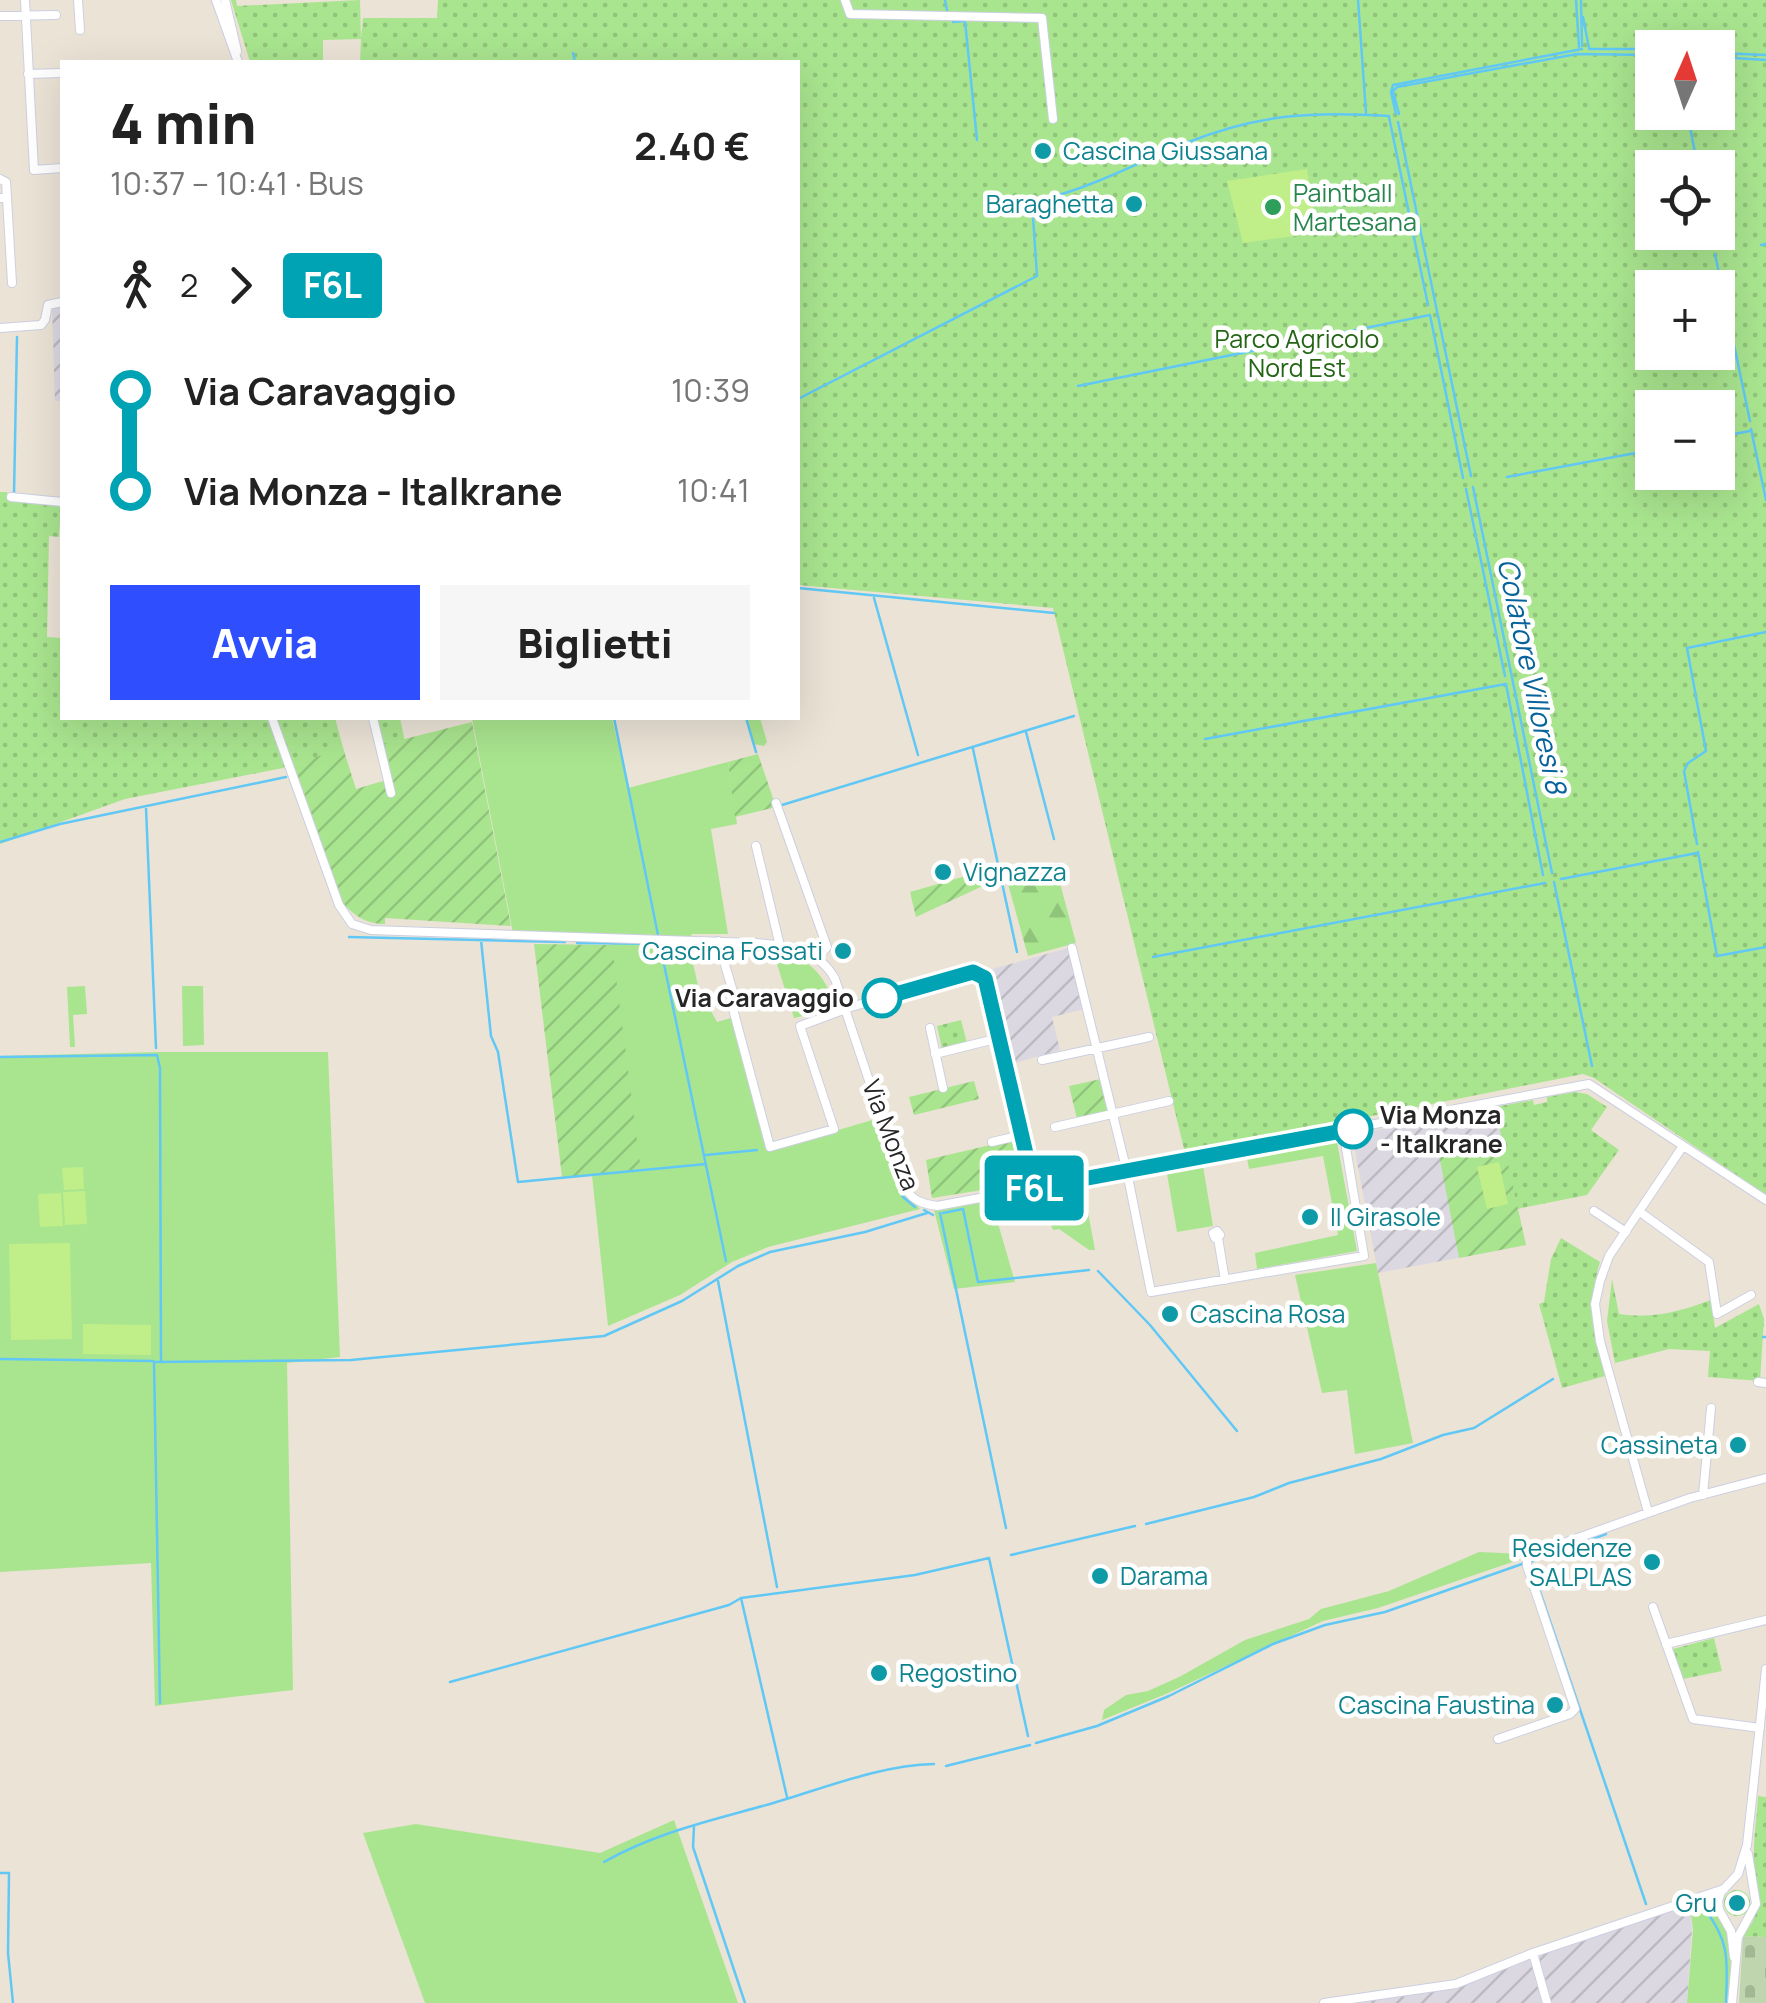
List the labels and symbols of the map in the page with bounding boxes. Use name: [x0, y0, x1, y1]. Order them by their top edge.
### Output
north arrow: [1635, 30, 1735, 130]
place label: Cascina Giussana: [1063, 133, 1268, 168]
marker: Cascina Giussana: [1032, 140, 1054, 162]
place label: Paintball Martesana: [1293, 175, 1417, 239]
place label: Baraghetta: [986, 186, 1114, 221]
marker: Baraghetta: [1123, 193, 1145, 215]
marker: Paintball Martesana: [1262, 196, 1284, 218]
park label: Parco Agricolo Nord Est: [1215, 321, 1379, 385]
water label: Colatore Villoresi 8: [1489, 555, 1577, 800]
place label: Vignazza: [963, 854, 1067, 889]
marker: Vignazza: [932, 861, 954, 883]
place label: Cascina Fossati: [642, 933, 823, 968]
marker: Cascina Fossati: [832, 940, 854, 962]
marker: Via Caravaggio: [863, 979, 901, 1017]
place label: Via Caravaggio: [675, 980, 854, 1015]
street label: Via Monza: [854, 1074, 929, 1195]
place label: Via Monza - Italkrane: [1380, 1097, 1503, 1161]
marker: Via Monza - Italkrane: [1334, 1110, 1372, 1148]
line badge: F6L: [976, 1156, 1092, 1220]
place label: Il Girasole: [1330, 1199, 1441, 1234]
marker: Il Girasole: [1299, 1206, 1321, 1228]
place label: Cascina Rosa: [1190, 1296, 1345, 1331]
marker: Cascina Rosa: [1159, 1303, 1181, 1325]
place label: Cassineta: [1601, 1427, 1718, 1462]
marker: Cassineta: [1727, 1434, 1749, 1456]
place label: Residenze SALPLAS: [1512, 1530, 1632, 1594]
marker: Residenze SALPLAS: [1641, 1551, 1663, 1573]
place label: Darama: [1120, 1558, 1208, 1593]
marker: Darama: [1089, 1565, 1111, 1587]
place label: Regostino: [899, 1655, 1017, 1690]
marker: Regostino: [868, 1662, 890, 1684]
place label: Cascina Faustina: [1339, 1687, 1535, 1722]
marker: Cascina Faustina: [1544, 1694, 1566, 1716]
place label: Gru: [1676, 1885, 1717, 1920]
marker: Gru: [1726, 1892, 1748, 1914]

